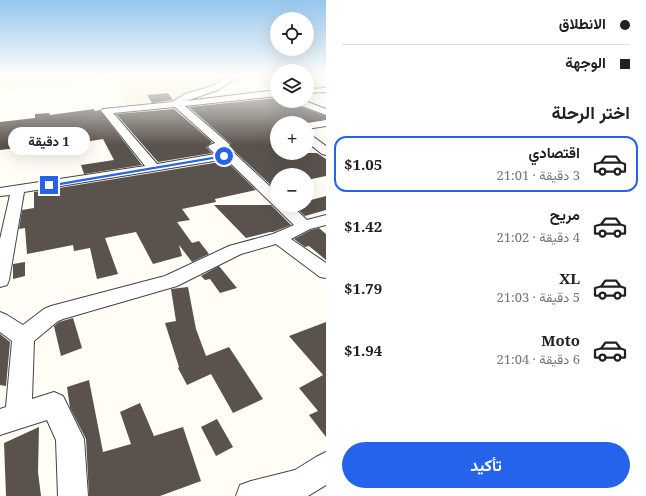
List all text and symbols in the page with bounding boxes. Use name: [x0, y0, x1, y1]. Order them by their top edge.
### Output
map controls: [270, 12, 314, 212]
button: locate: [270, 12, 314, 56]
text: الانطلاق: [559, 13, 606, 33]
text: الوجهة: [565, 52, 606, 72]
button: layers: [270, 64, 314, 108]
text: اختر الرحلة: [552, 100, 630, 124]
button: +: [270, 116, 314, 160]
callout: 1 دقيقة: [8, 127, 90, 155]
text: 1 دقيقة: [28, 132, 70, 150]
text: اقتصادي: [528, 142, 580, 162]
icon: car: [592, 146, 628, 182]
route start: [215, 147, 233, 165]
text: $1.05: [344, 154, 382, 174]
text: 3 دقيقة · 21:01: [496, 166, 580, 184]
button: −: [270, 168, 314, 212]
route end: [40, 176, 58, 194]
text: مريح: [550, 204, 580, 224]
icon: car: [592, 208, 628, 244]
text: $1.42: [344, 216, 382, 236]
text: 4 دقيقة · 21:02: [496, 228, 580, 246]
text: XL: [559, 268, 580, 288]
icon: car: [592, 270, 628, 306]
text: $1.79: [344, 278, 382, 298]
text: 5 دقيقة · 21:03: [496, 288, 580, 306]
text: Moto: [541, 330, 580, 350]
icon: car: [592, 332, 628, 368]
text: $1.94: [344, 340, 382, 360]
text: 6 دقيقة · 21:04: [496, 350, 580, 368]
button: تأكيد: [342, 442, 630, 488]

